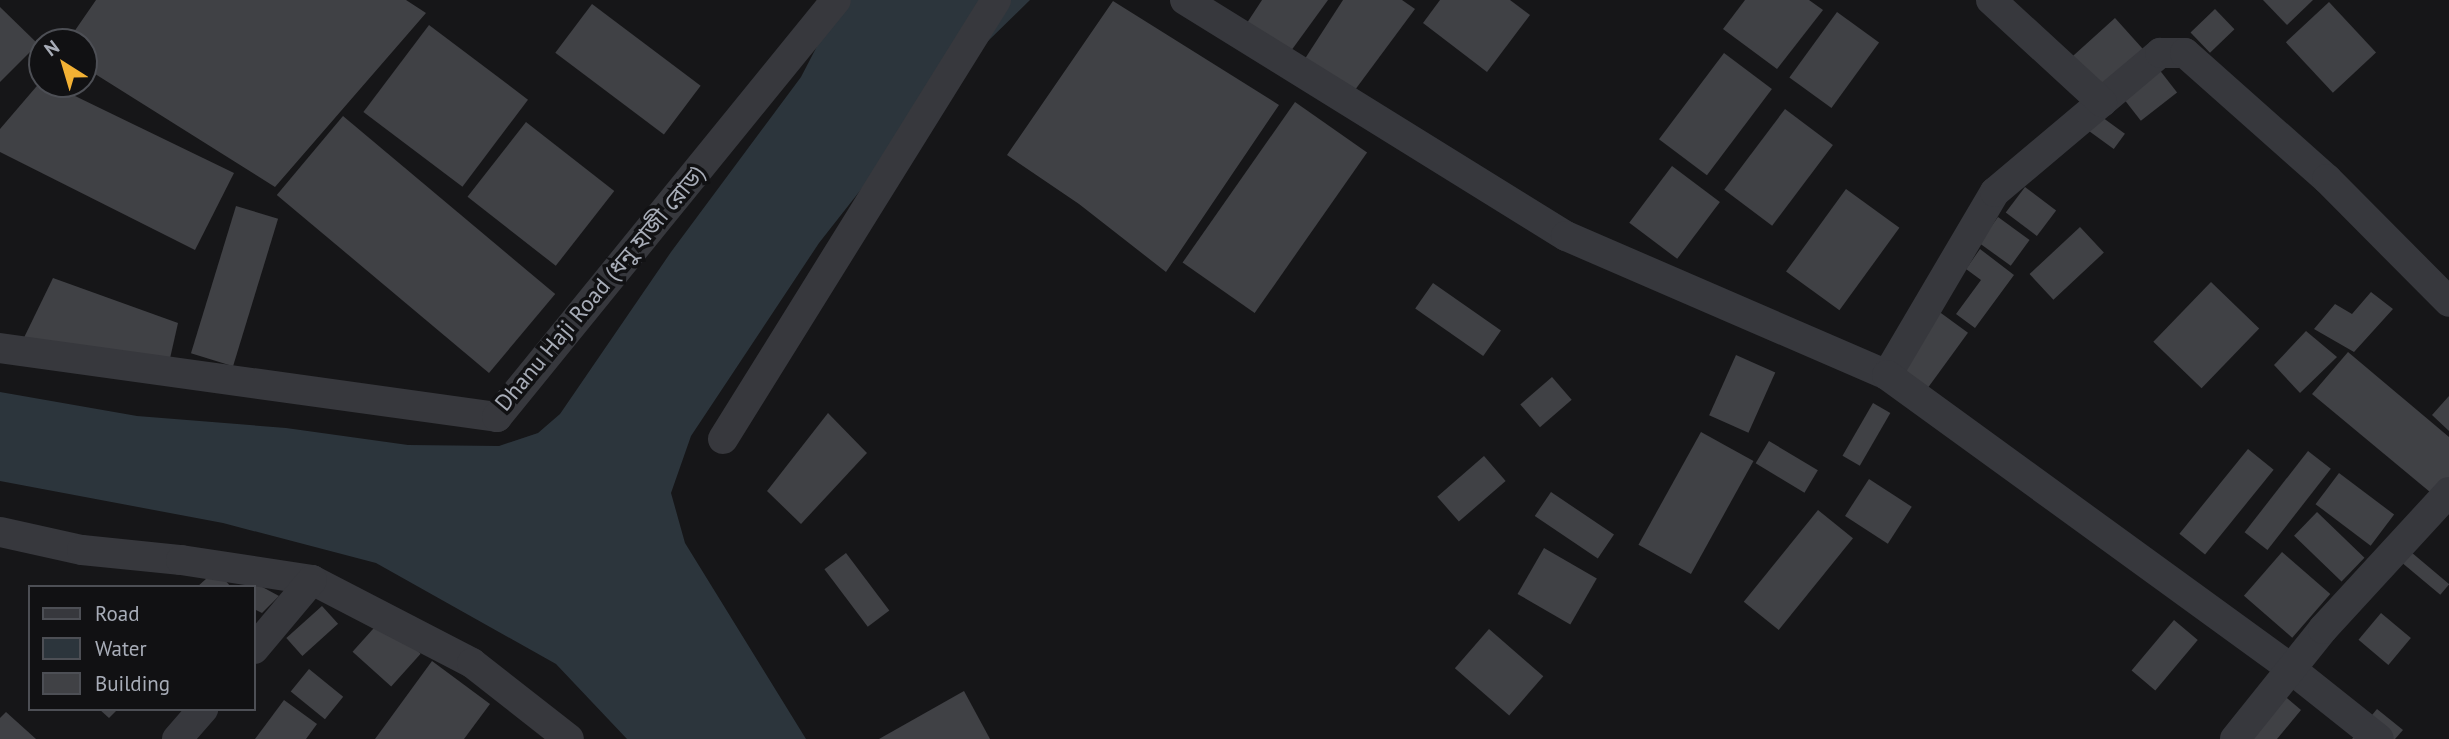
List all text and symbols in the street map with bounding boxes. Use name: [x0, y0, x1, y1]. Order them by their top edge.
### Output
north arrow: [28, 28, 98, 98]
text: N: [39, 34, 64, 61]
street label: Dhanu Haji Road (ধনু হাজী রোড): [489, 160, 711, 416]
legend: [28, 585, 256, 711]
text: Road: [95, 600, 139, 627]
text: Water: [95, 635, 147, 662]
text: Building: [95, 670, 170, 697]

